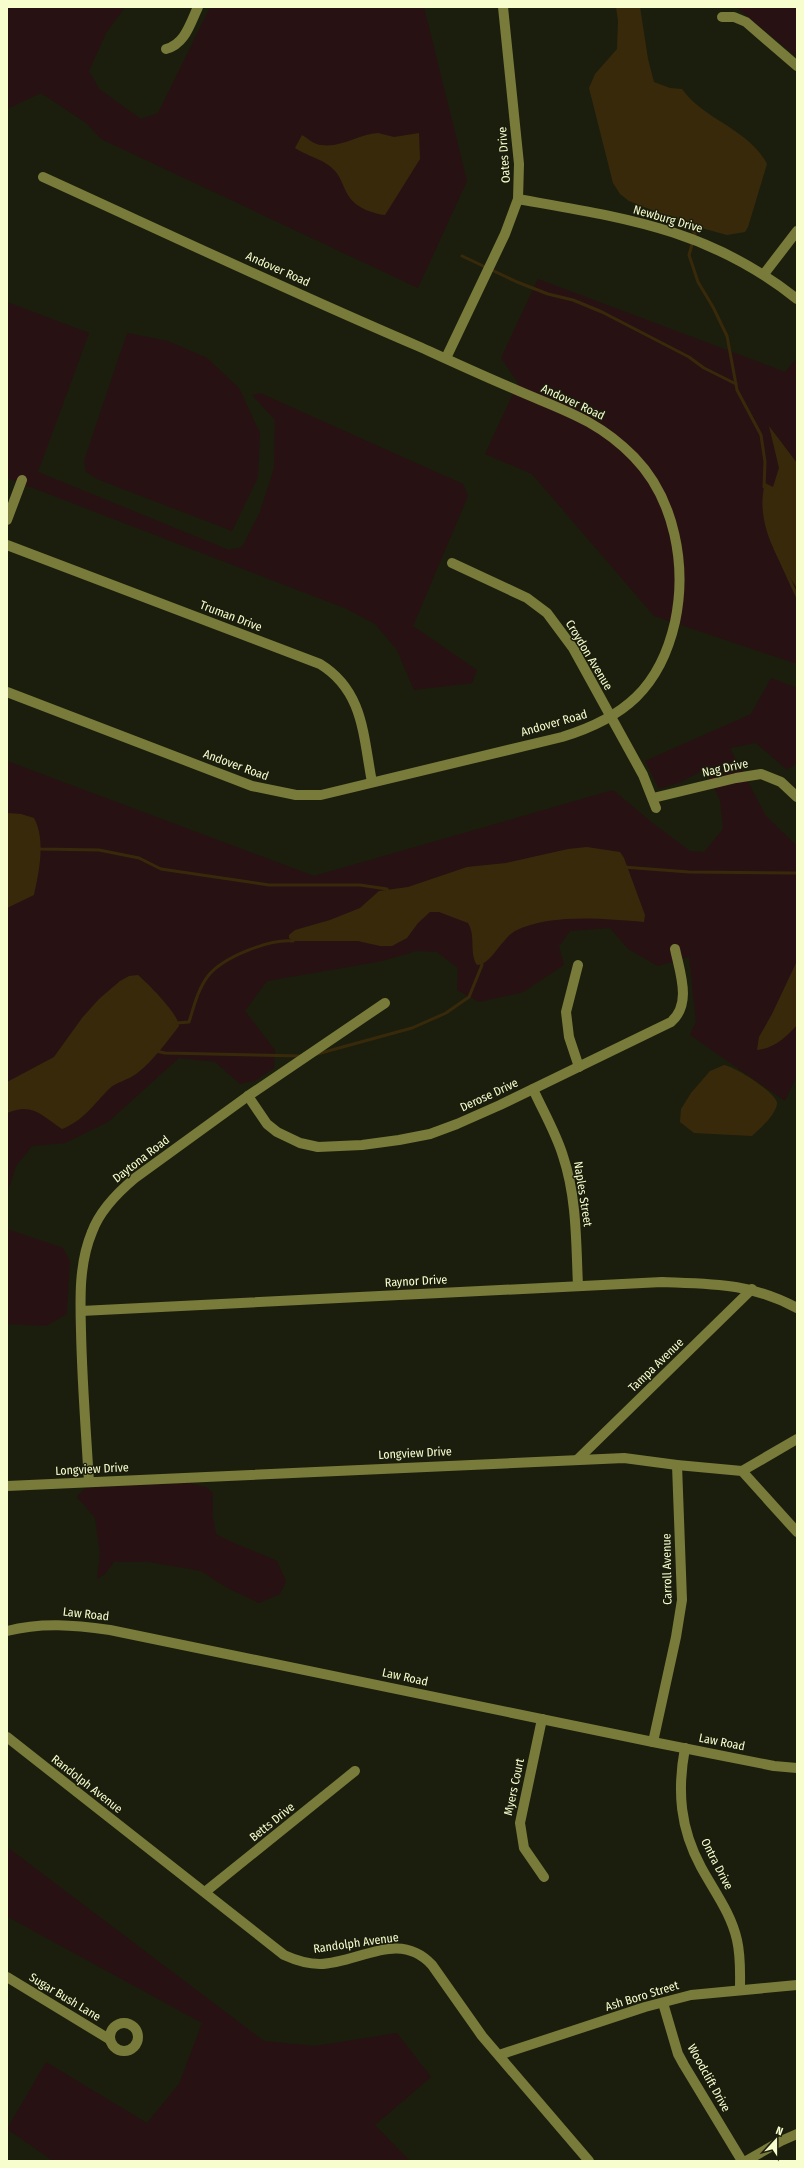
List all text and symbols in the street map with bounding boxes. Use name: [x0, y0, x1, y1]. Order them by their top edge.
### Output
street label: Oates Drive: [495, 126, 513, 184]
street label: Newburg Drive: [632, 202, 704, 236]
street label: Andover Road: [244, 249, 312, 289]
street label: Andover Road: [539, 381, 607, 423]
street label: Truman Drive: [198, 598, 264, 634]
street label: Croydon Avenue: [563, 617, 615, 693]
street label: Andover Road: [519, 707, 589, 739]
street label: Andover Road: [201, 747, 271, 783]
street label: Nag Drive: [701, 756, 749, 780]
street label: Derose Drive: [458, 1075, 520, 1115]
street label: Daytona Road: [110, 1133, 172, 1185]
street label: Naples Street: [571, 1160, 595, 1228]
street label: Raynor Drive: [384, 1272, 448, 1290]
street label: Tampa Avenue: [626, 1335, 686, 1395]
street label: Longview Drive: [378, 1444, 452, 1462]
street label: Longview Drive: [55, 1460, 129, 1478]
street label: Carroll Avenue: [659, 1533, 675, 1605]
street label: Law Road: [62, 1605, 110, 1623]
street label: Law Road: [381, 1665, 429, 1689]
street label: Law Road: [698, 1731, 746, 1753]
street label: Randolph Avenue: [49, 1752, 125, 1816]
street label: Myers Court: [501, 1757, 527, 1817]
street label: Betts Drive: [247, 1800, 297, 1844]
street label: Ontra Drive: [698, 1836, 736, 1892]
street label: Randolph Avenue: [312, 1930, 400, 1956]
street label: Sugar Bush Lane: [27, 1970, 103, 2024]
street label: Ash Boro Street: [604, 1978, 680, 2014]
street label: Woodclift Drive: [685, 2042, 733, 2114]
north arrow: [756, 2120, 796, 2160]
text: N: [774, 2124, 785, 2138]

